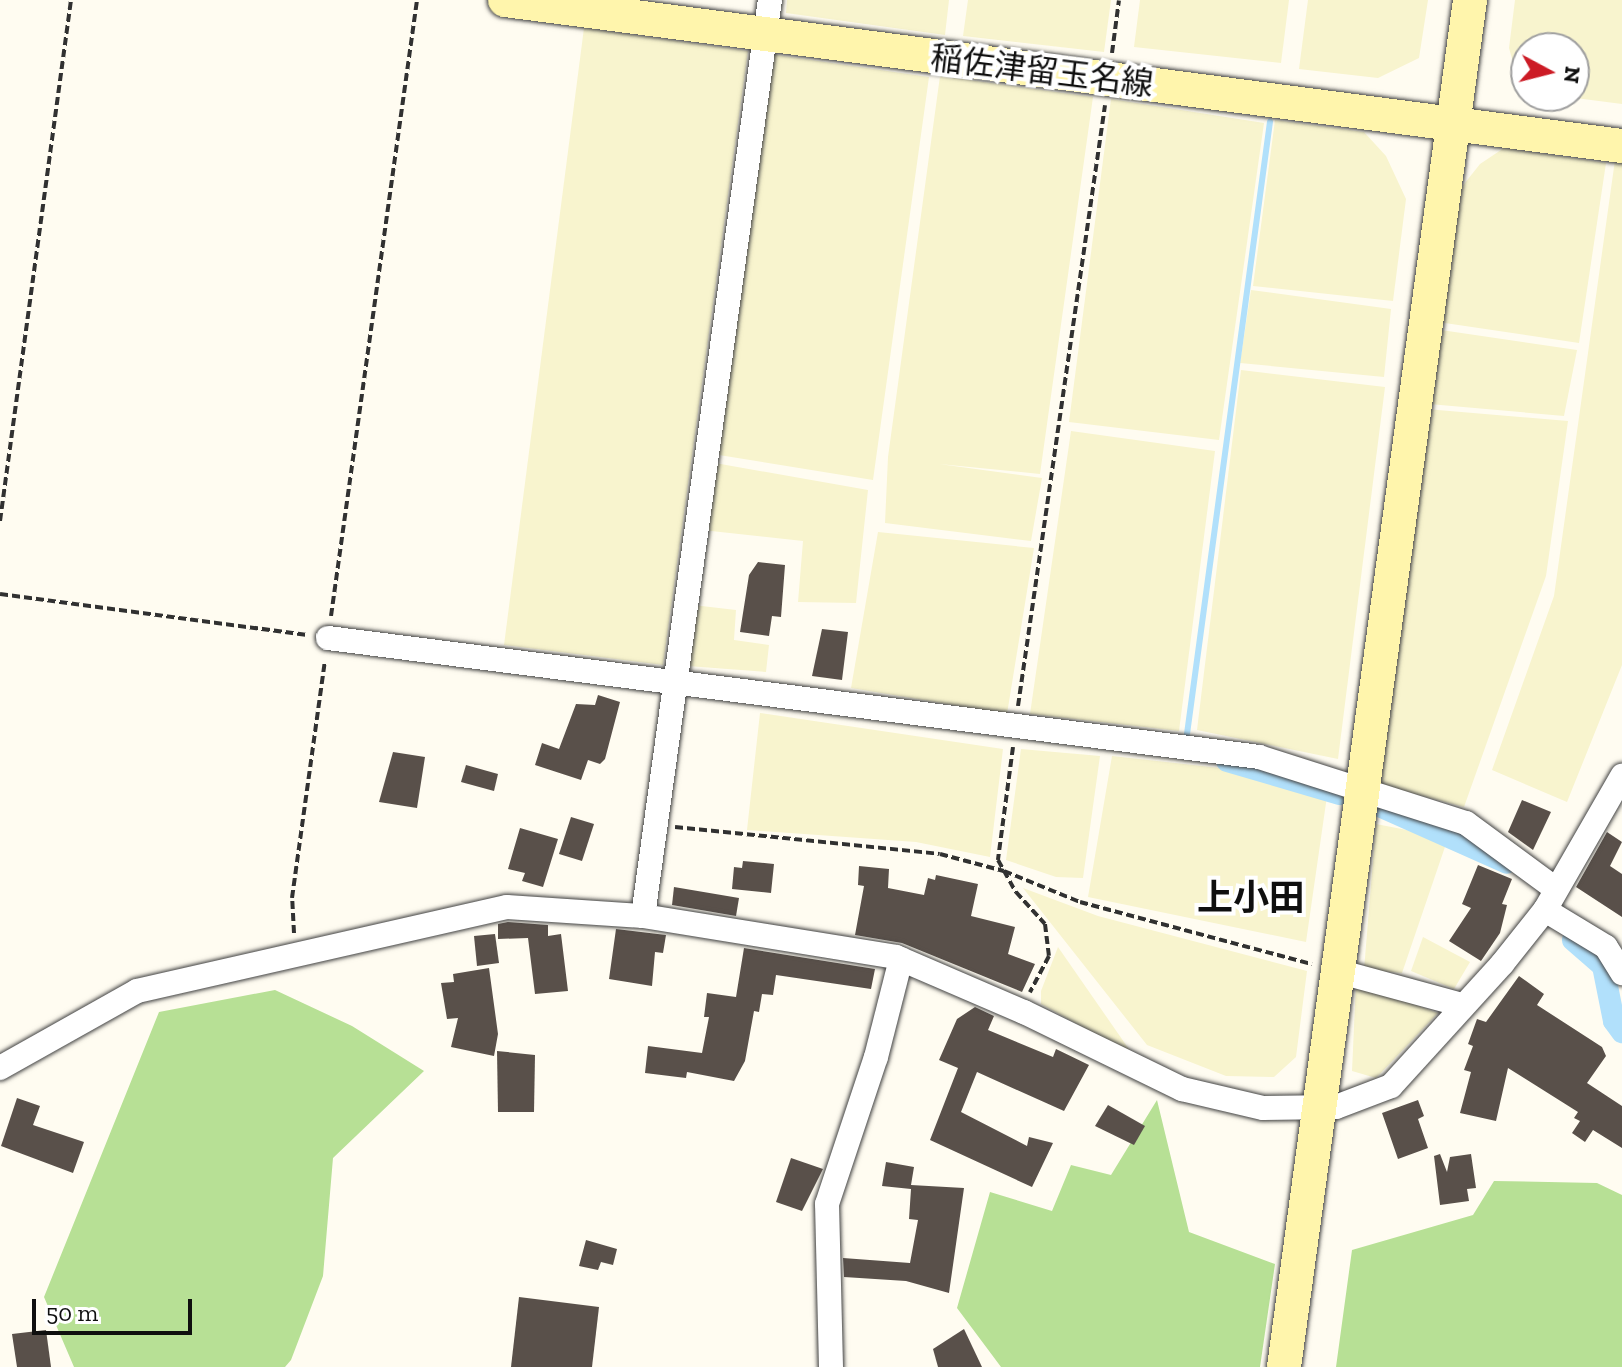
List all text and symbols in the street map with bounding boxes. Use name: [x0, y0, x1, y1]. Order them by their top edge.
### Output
north arrow: [1510, 32, 1590, 112]
street label: 稲佐津留玉名線: [928, 38, 1156, 104]
text: N: [1558, 65, 1587, 85]
district label: 上小田: [1197, 876, 1305, 920]
scale bar: [36, 1283, 196, 1333]
text: 50 m: [46, 1298, 98, 1327]

